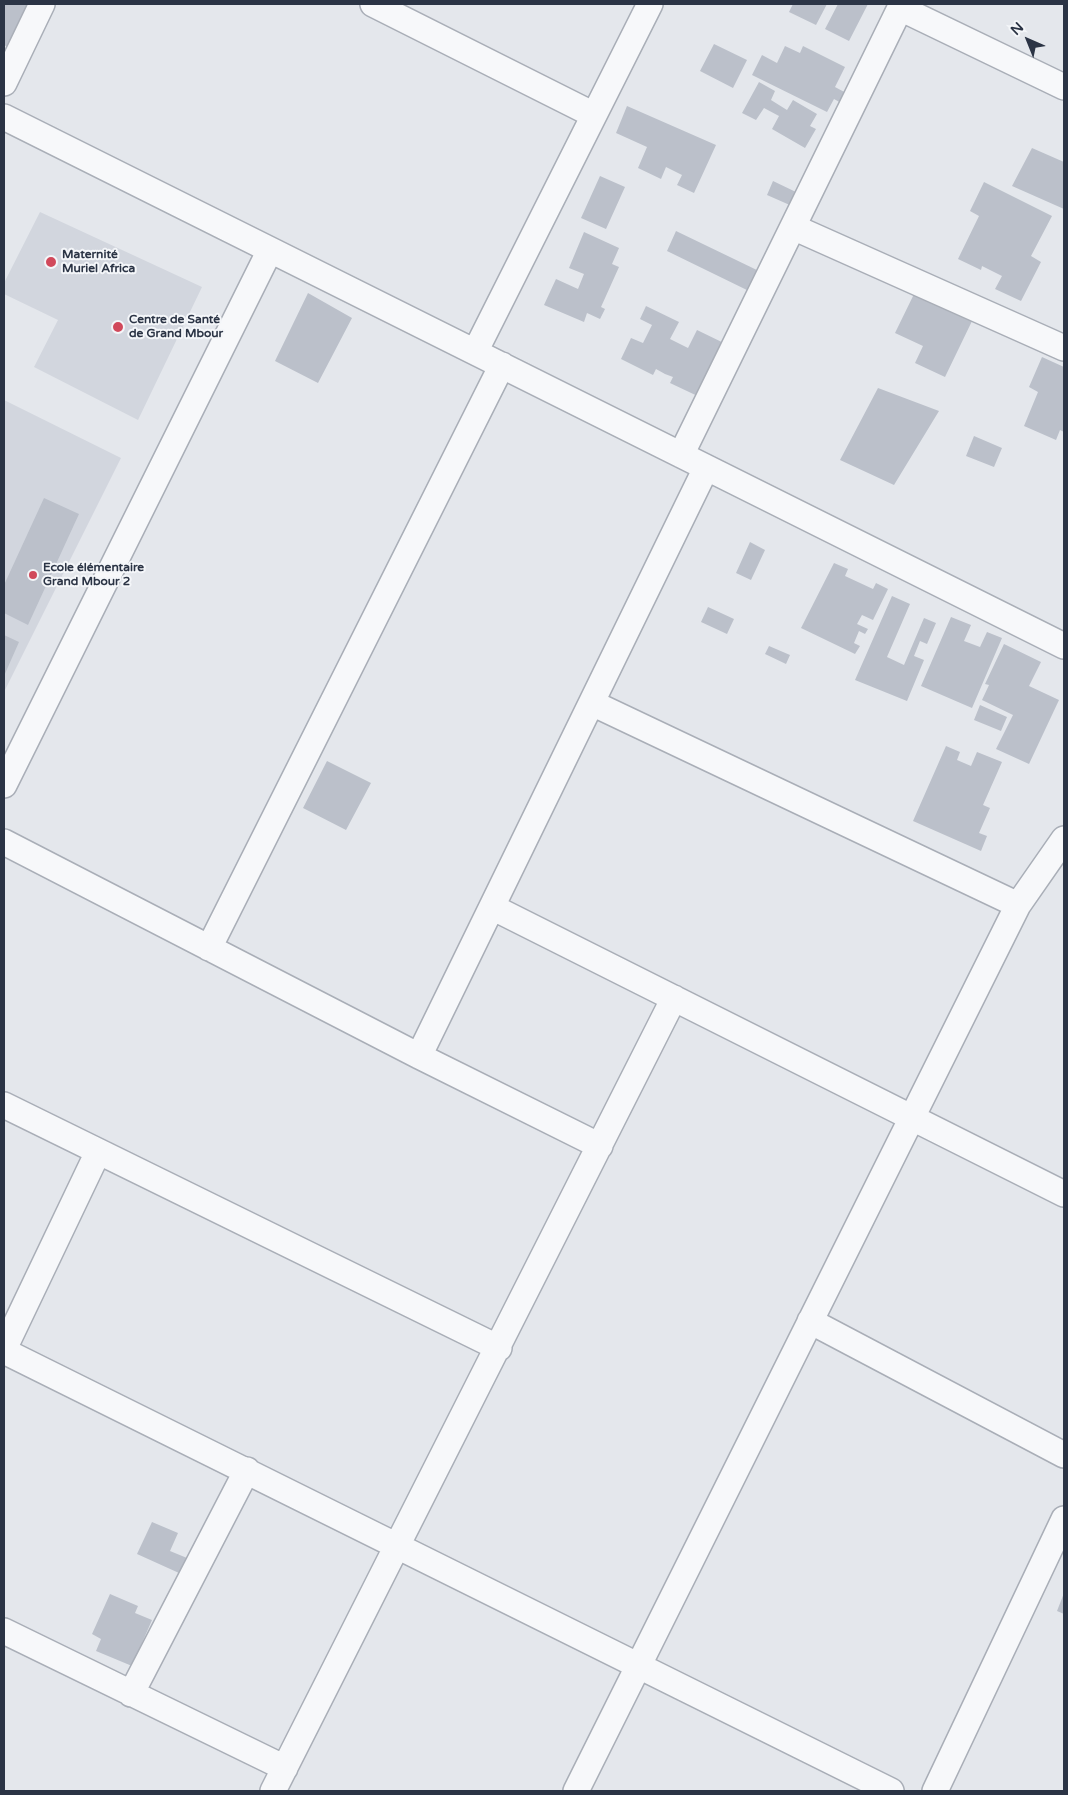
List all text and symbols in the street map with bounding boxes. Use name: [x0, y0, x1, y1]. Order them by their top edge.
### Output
north arrow: [1003, 15, 1053, 65]
text: N: [1007, 19, 1027, 39]
place label: Maternité Muriel Africa: [62, 248, 135, 276]
marker: Maternité Muriel Africa: [44, 255, 58, 269]
place label: Centre de Santé de Grand Mbour: [129, 313, 223, 341]
marker: Centre de Santé de Grand Mbour: [111, 320, 125, 334]
place label: Ecole élémentaire Grand Mbour 2: [43, 561, 144, 589]
marker: Ecole élémentaire Grand Mbour 2: [27, 569, 39, 581]

